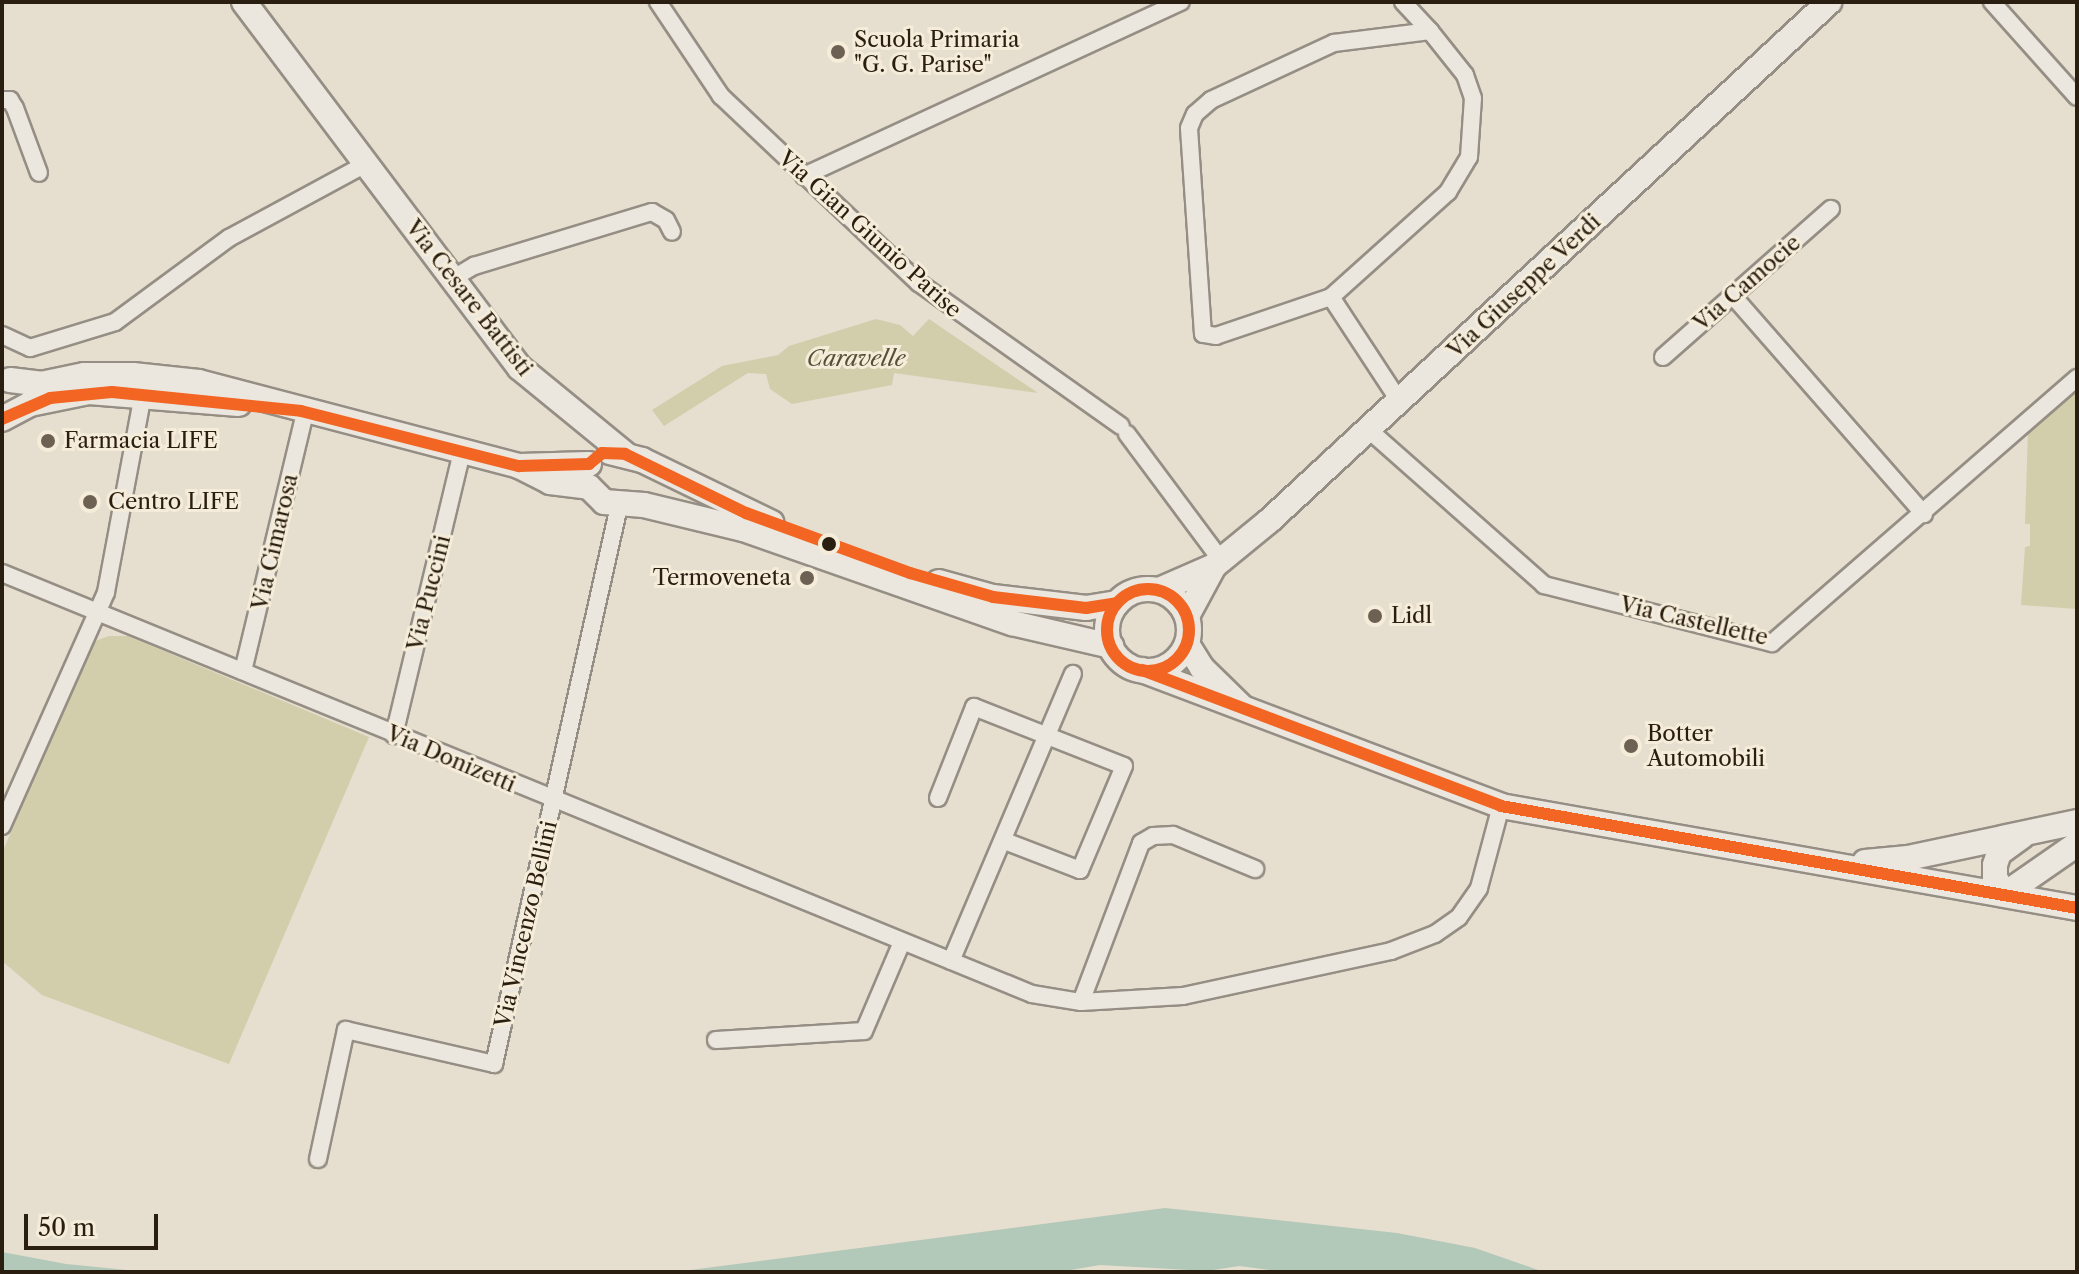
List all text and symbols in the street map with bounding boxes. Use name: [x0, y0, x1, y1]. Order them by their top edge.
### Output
place label: Scuola Primaria "G. G. Parise": [854, 26, 1020, 78]
marker: Scuola Primaria "G. G. Parise": [829, 43, 847, 61]
street label: Via Gian Giunio Parise: [773, 145, 967, 323]
street label: Via Giuseppe Verdi: [1442, 208, 1606, 364]
street label: Via Cesare Battisti: [400, 215, 538, 381]
street label: Via Camocie: [1688, 229, 1806, 337]
park label: Caravelle: [807, 346, 905, 372]
place label: Farmacia LIFE: [64, 428, 218, 454]
marker: Farmacia LIFE: [39, 432, 57, 450]
street label: Via Cimarosa: [246, 471, 304, 613]
place label: Centro LIFE: [108, 489, 239, 515]
marker: Centro LIFE: [79, 491, 101, 513]
street label: Via Puccini: [402, 532, 456, 654]
unlabelled marker: [821, 536, 837, 552]
place label: Termoveneta: [653, 565, 791, 591]
marker: Termoveneta: [798, 569, 816, 587]
street label: Via Castellette: [1617, 591, 1771, 651]
place label: Lidl: [1391, 603, 1432, 629]
marker: Lidl: [1366, 607, 1384, 625]
street label: Via Donizetti: [382, 720, 520, 798]
place label: Botter Automobili: [1647, 720, 1765, 772]
marker: Botter Automobili: [1622, 737, 1640, 755]
street label: Via Vincenzo Bellini: [489, 817, 563, 1031]
scale bar: [28, 1198, 162, 1248]
text: 50 m: [38, 1213, 95, 1242]

